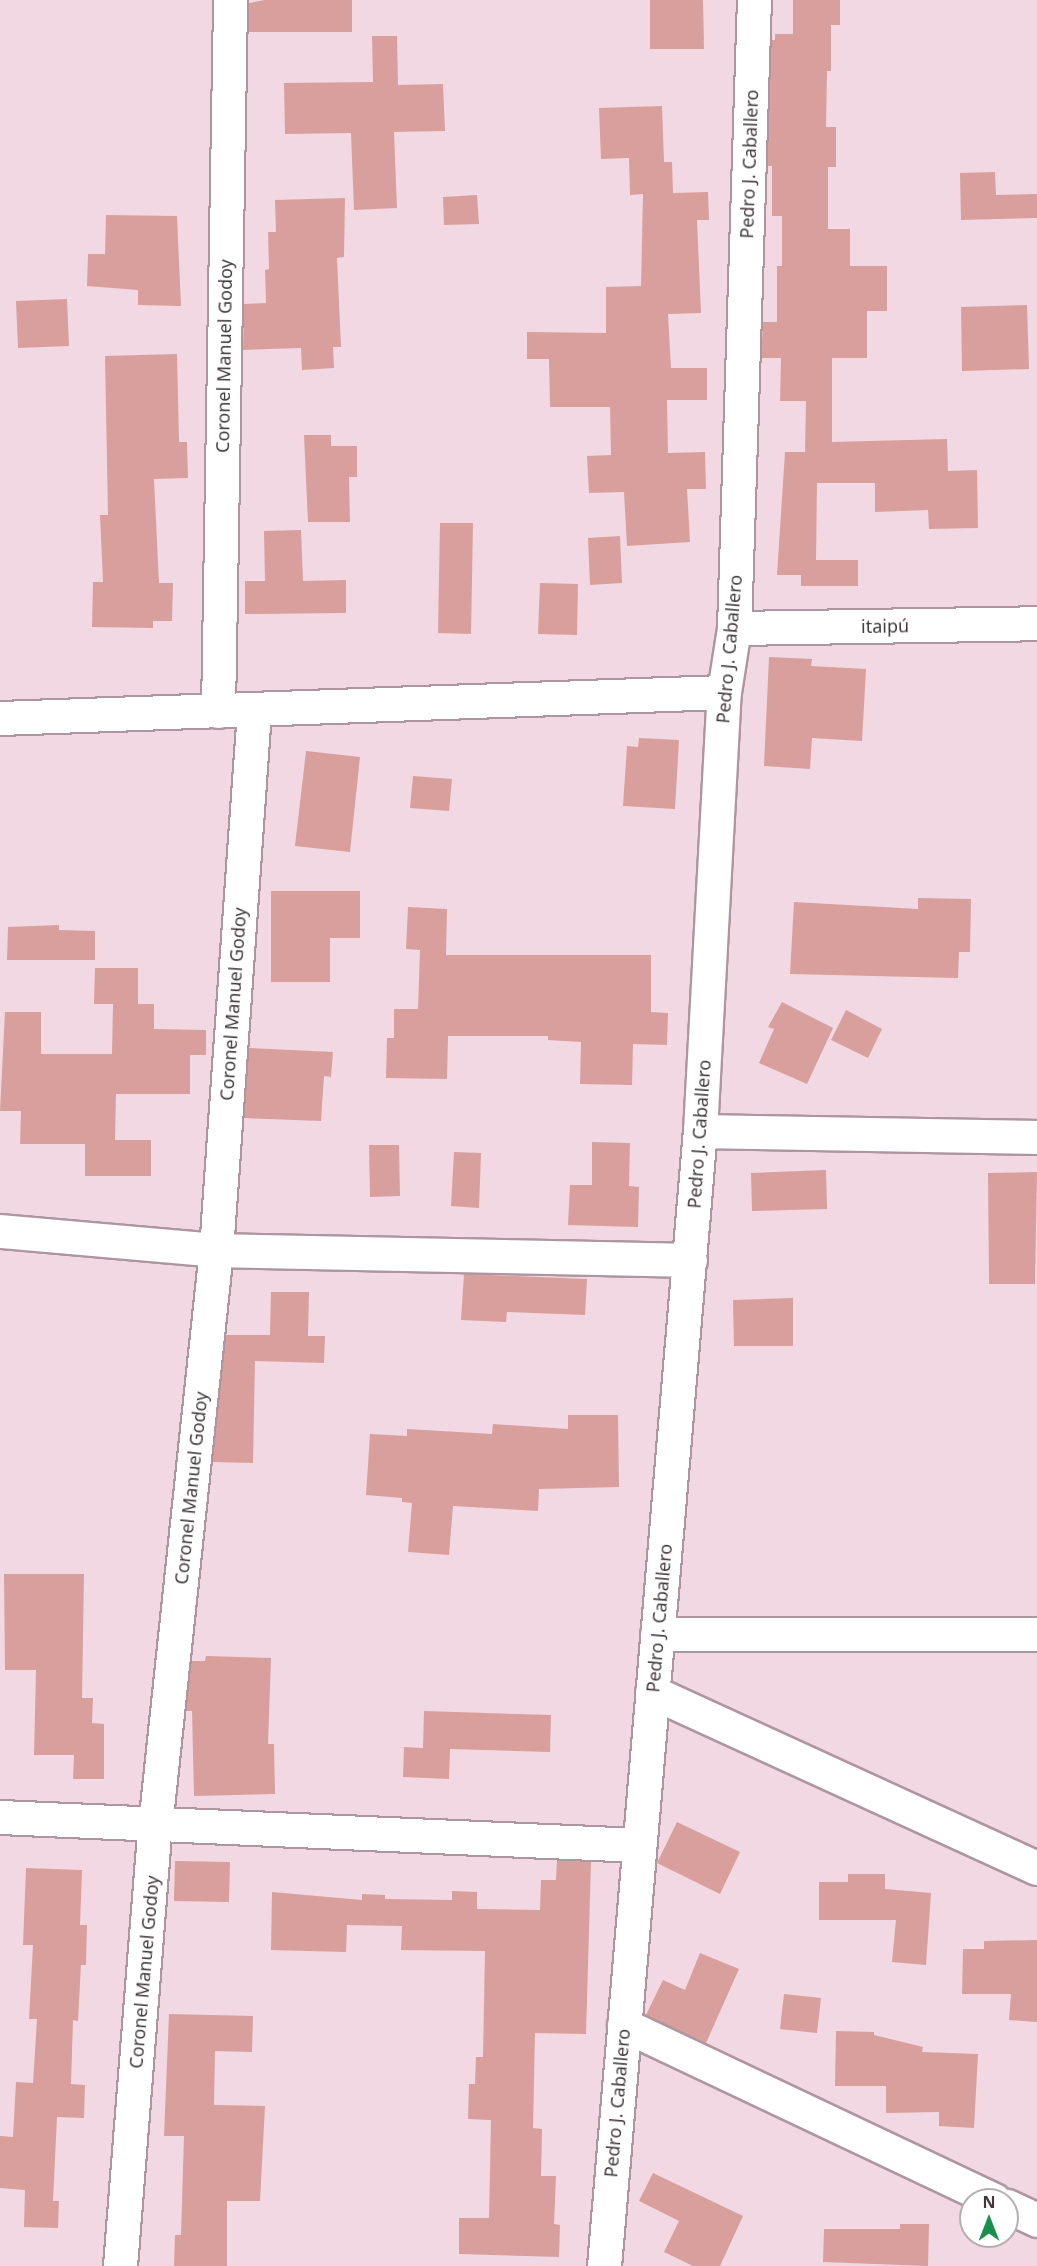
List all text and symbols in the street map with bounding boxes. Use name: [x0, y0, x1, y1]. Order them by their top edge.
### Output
street label: Pedro J. Caballero: [736, 89, 762, 239]
street label: Coronel Manuel Godoy: [212, 259, 236, 453]
street label: Pedro J. Caballero: [712, 574, 746, 724]
street label: itaipú: [861, 615, 909, 637]
street label: Coronel Manuel Godoy: [215, 907, 251, 1101]
street label: Pedro J. Caballero: [683, 1059, 715, 1209]
street label: Coronel Manuel Godoy: [170, 1391, 212, 1585]
street label: Pedro J. Caballero: [642, 1543, 676, 1693]
street label: Coronel Manuel Godoy: [125, 1875, 163, 2069]
street label: Pedro J. Caballero: [600, 2028, 634, 2178]
north arrow: [959, 2188, 1019, 2248]
text: N: [982, 2191, 996, 2213]

